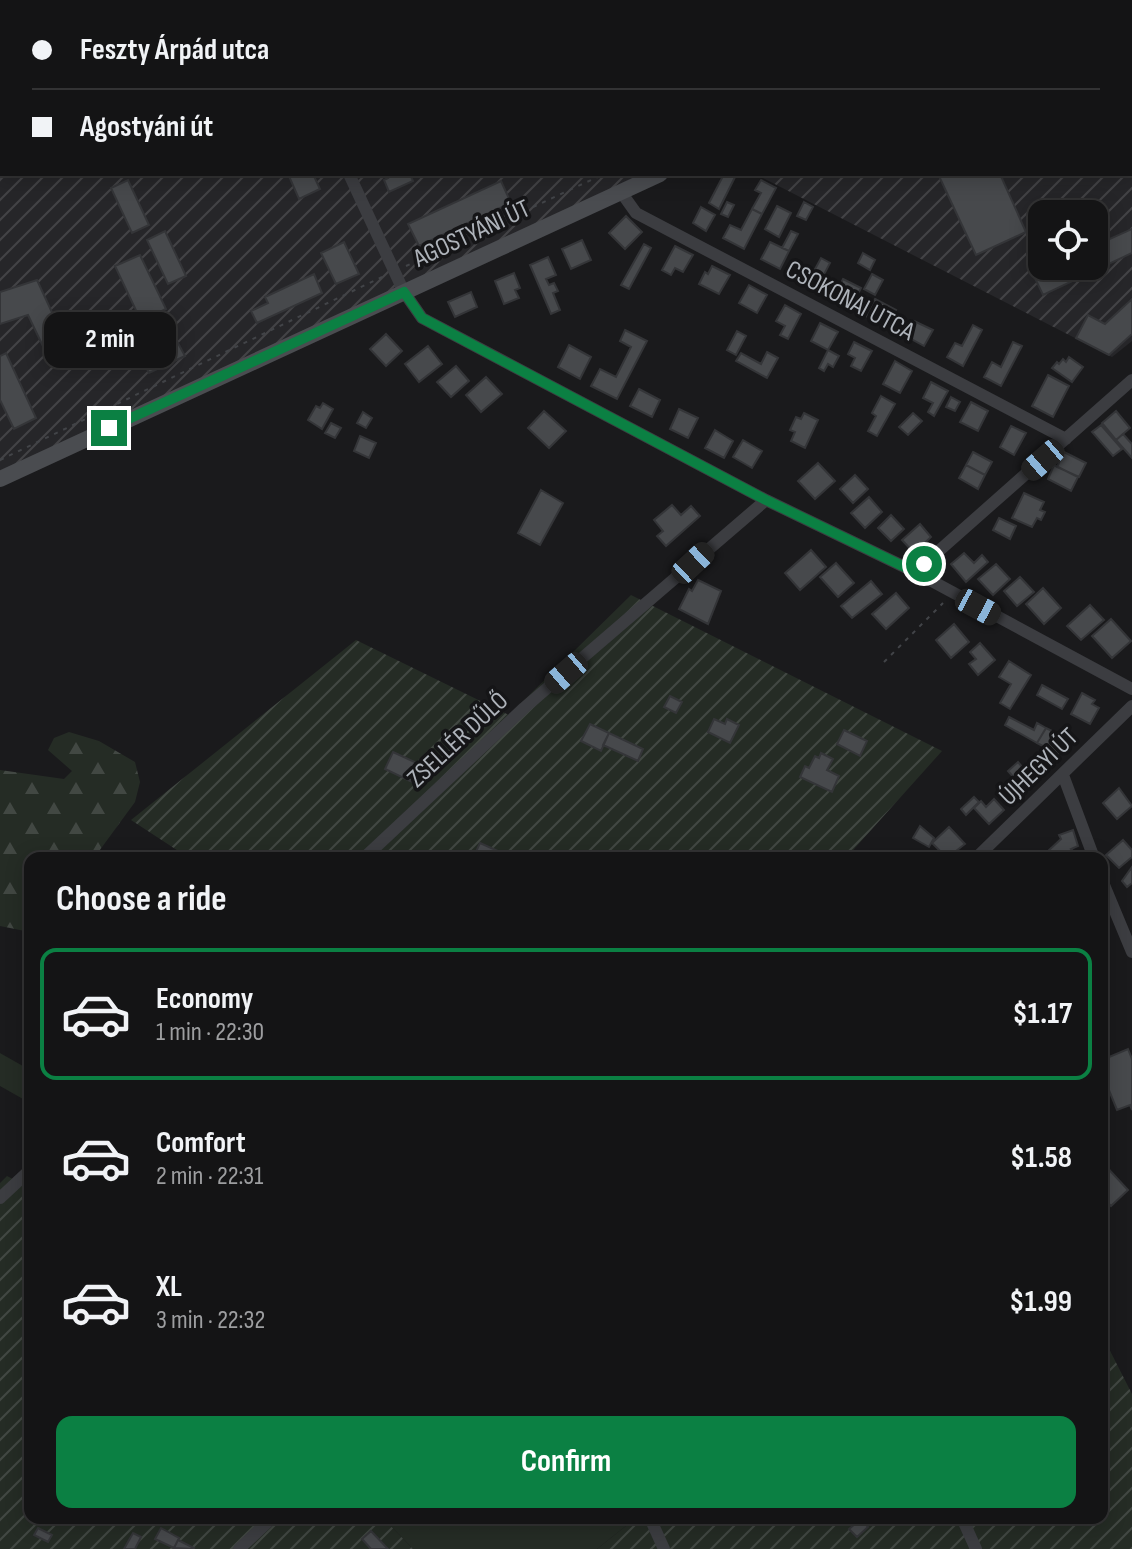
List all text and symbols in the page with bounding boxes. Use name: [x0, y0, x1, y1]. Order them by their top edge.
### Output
text: Feszty Árpád utca: [80, 32, 269, 68]
text: Agostyáni út: [80, 109, 213, 145]
street label: AGOSTYÁNI ÚT: [408, 194, 535, 275]
map controls: [1028, 200, 1108, 280]
button: locate: [1028, 200, 1108, 280]
street label: CSOKONAI UTCA: [780, 254, 920, 348]
callout: 2 min: [43, 312, 175, 368]
text: 2 min: [85, 324, 135, 355]
route end: [91, 410, 127, 446]
car: [1017, 435, 1069, 485]
car: [667, 538, 719, 588]
route start: [906, 546, 942, 582]
car: [951, 585, 1005, 629]
car: [540, 648, 592, 698]
street label: ZSELLÉR DŰLŐ: [401, 686, 515, 794]
street label: ÚJHEGYI ÚT: [993, 722, 1085, 812]
text: Choose a ride: [56, 878, 227, 921]
icon: car: [60, 978, 132, 1050]
text: Economy: [156, 981, 253, 1017]
text: $1.17: [1012, 996, 1072, 1032]
text: 1 min · 22:30: [156, 1017, 264, 1048]
icon: car: [60, 1122, 132, 1194]
text: Comfort: [156, 1125, 246, 1161]
text: $1.58: [1010, 1140, 1072, 1176]
text: 2 min · 22:31: [156, 1161, 263, 1192]
icon: car: [60, 1266, 132, 1338]
text: XL: [156, 1269, 182, 1305]
text: $1.99: [1009, 1284, 1072, 1320]
text: 3 min · 22:32: [156, 1305, 265, 1336]
button: Confirm: [56, 1416, 1076, 1508]

